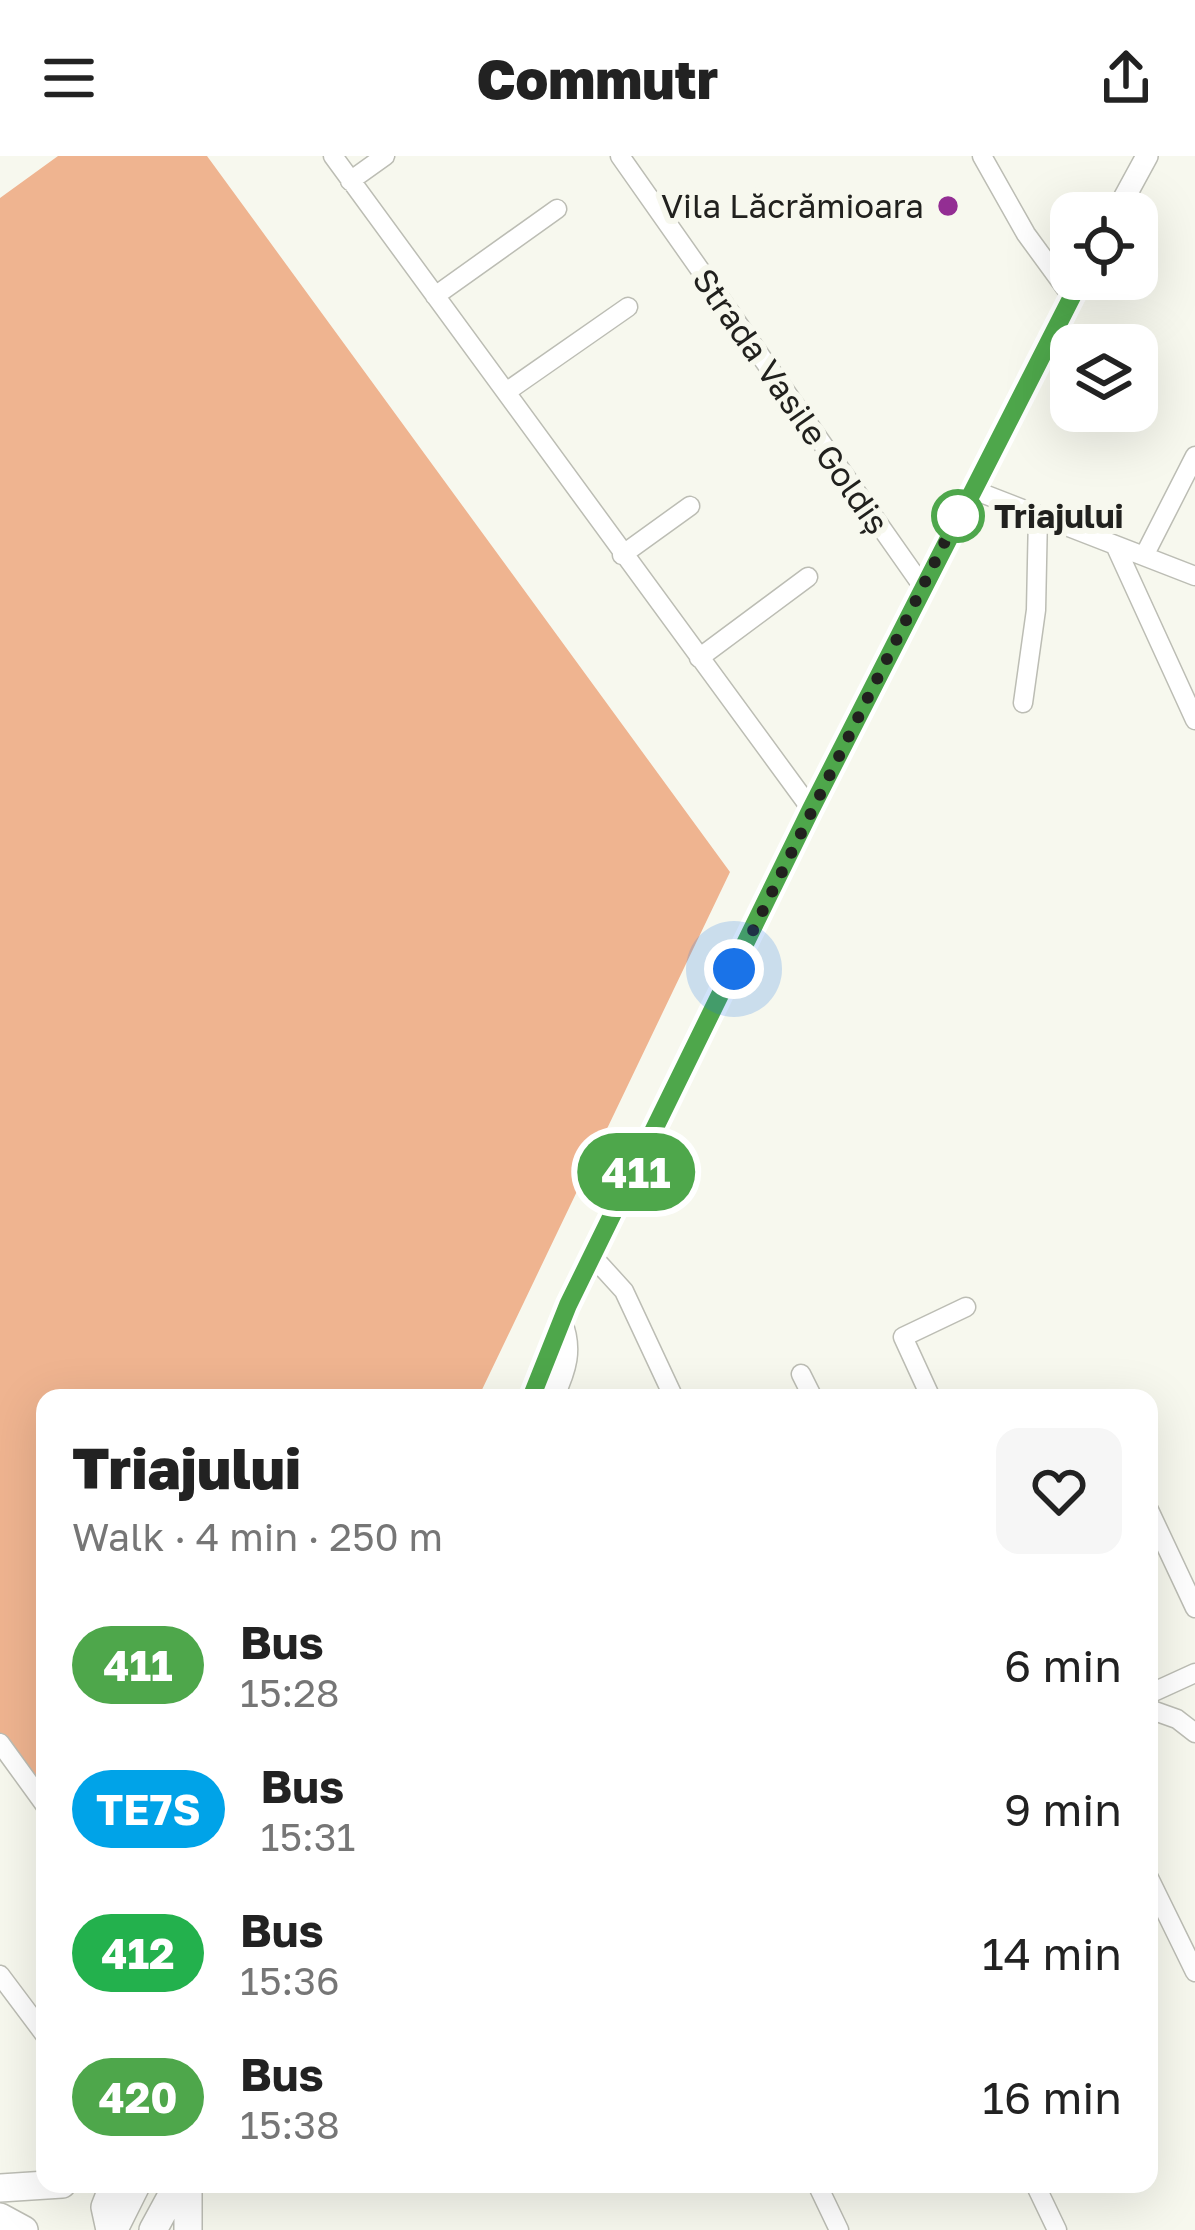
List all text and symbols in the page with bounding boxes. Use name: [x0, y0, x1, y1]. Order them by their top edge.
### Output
icon: menu: [36, 45, 102, 111]
icon: share: [1093, 45, 1159, 111]
text: Commutr: [477, 46, 718, 111]
place label: Vila Lăcrămioara: [661, 186, 924, 225]
map controls: [1050, 192, 1158, 432]
button: locate: [1050, 192, 1158, 300]
marker: Vila Lăcrămioara: [935, 193, 961, 219]
street label: Strada Vasile Goldiș: [684, 261, 898, 541]
button: layers: [1050, 324, 1158, 432]
marker: Triajului: [933, 491, 983, 541]
place label: Triajului: [994, 496, 1124, 535]
your location: [704, 939, 764, 999]
line badge: 411: [567, 1133, 705, 1211]
text: 411: [601, 1147, 671, 1197]
button: heart: [996, 1428, 1122, 1554]
text: Triajului: [72, 1433, 301, 1502]
text: Walk · 4 min · 250 m: [72, 1513, 443, 1560]
text: Bus: [240, 1615, 324, 1669]
text: 6 min: [1004, 1638, 1122, 1692]
text: 411: [103, 1640, 173, 1690]
text: 15:28: [240, 1669, 340, 1716]
text: Bus: [261, 1759, 344, 1813]
text: 9 min: [1004, 1782, 1122, 1836]
text: TE7S: [96, 1784, 201, 1834]
text: 15:31: [261, 1813, 356, 1860]
text: Bus: [240, 1903, 324, 1957]
text: 14 min: [982, 1926, 1122, 1980]
text: 412: [101, 1928, 175, 1978]
text: 15:36: [240, 1957, 340, 2004]
text: Bus: [240, 2047, 324, 2101]
text: 16 min: [982, 2070, 1122, 2124]
text: 420: [98, 2072, 178, 2122]
text: 15:38: [240, 2101, 340, 2148]

